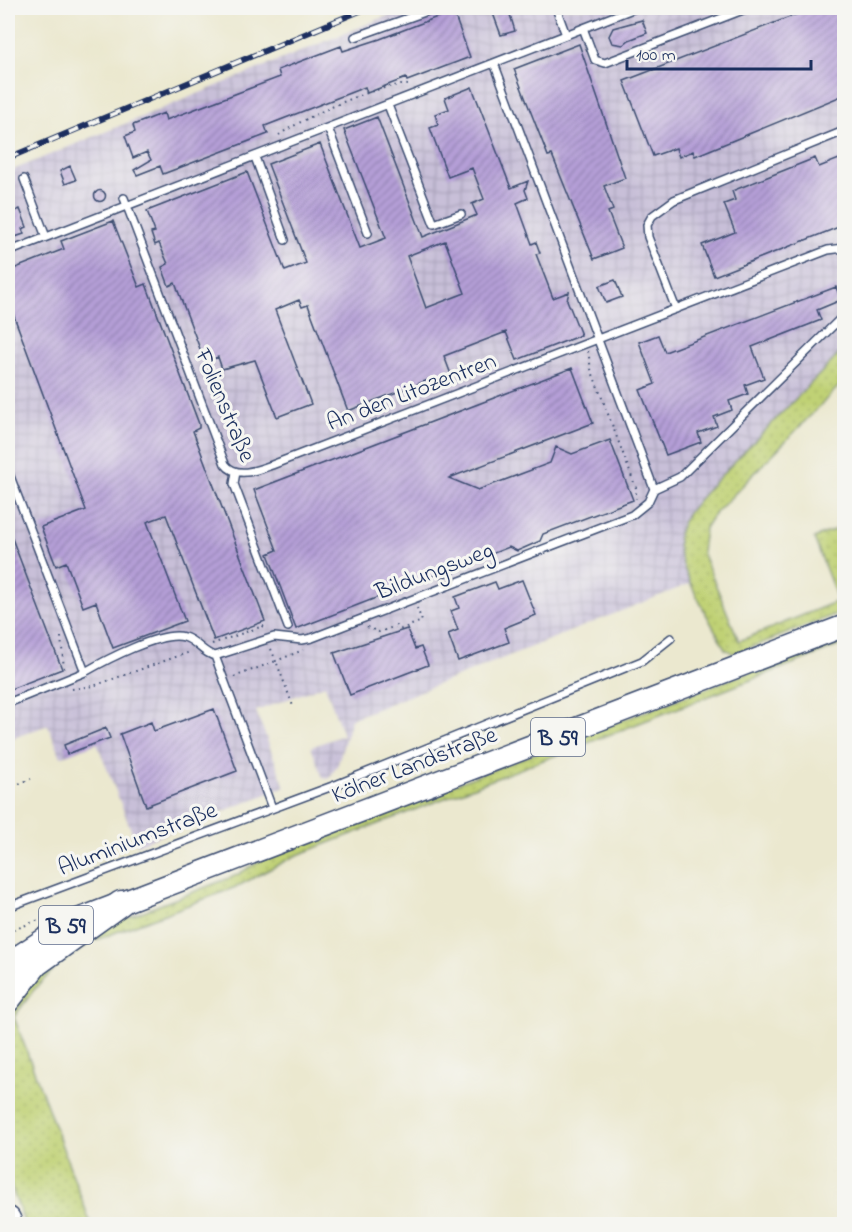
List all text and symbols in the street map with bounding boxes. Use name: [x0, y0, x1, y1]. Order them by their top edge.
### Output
scale bar: [627, 33, 812, 71]
text: 100 m: [636, 43, 676, 69]
street label: Folienstraße: [184, 343, 263, 468]
street label: An den Litozentren: [322, 345, 502, 442]
street label: Bildungsweg: [370, 534, 499, 611]
road number: B 59: [531, 718, 585, 756]
street label: Kölner Landstraße: [327, 719, 503, 814]
street label: Aluminiumstraße: [53, 794, 223, 887]
road number: B 59: [39, 906, 93, 944]

